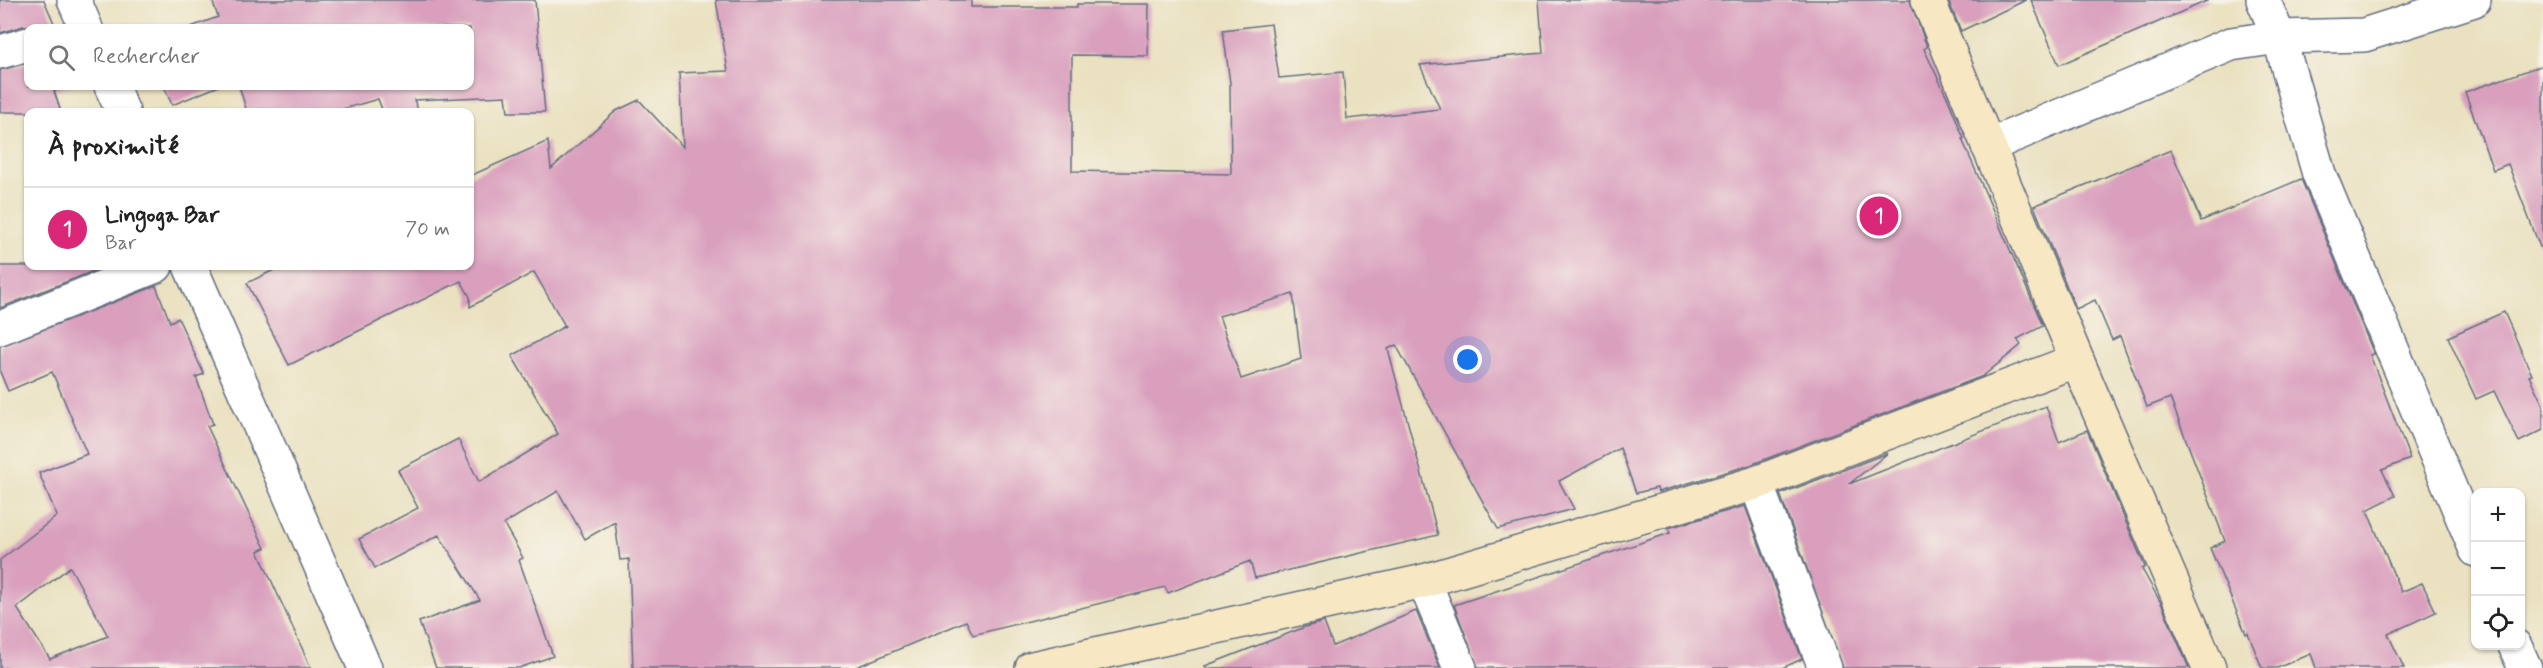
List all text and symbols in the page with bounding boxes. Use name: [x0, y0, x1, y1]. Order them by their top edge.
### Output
search box: [24, 24, 474, 90]
icon: search: [45, 41, 78, 74]
text: Rechercher: [93, 43, 200, 71]
text: À proximité: [48, 130, 179, 164]
pin: 1: [1860, 194, 1898, 238]
text: Lingoga Bar: [105, 202, 219, 230]
text: 1: [63, 216, 72, 243]
text: 70 m: [405, 216, 450, 243]
text: Bar: [105, 230, 136, 257]
your location: [1453, 345, 1482, 374]
map controls: [2471, 488, 2525, 650]
button: +: [2471, 488, 2525, 542]
button: −: [2471, 542, 2525, 596]
button: locate: [2471, 596, 2525, 650]

